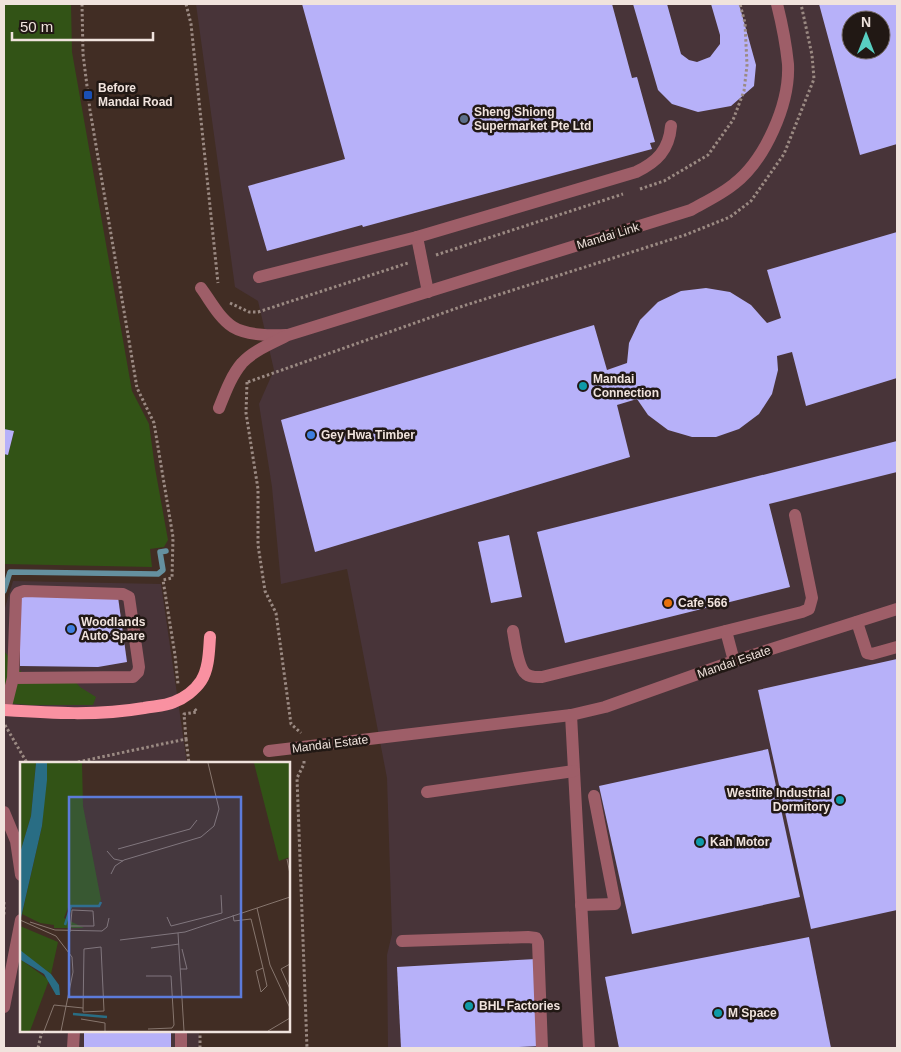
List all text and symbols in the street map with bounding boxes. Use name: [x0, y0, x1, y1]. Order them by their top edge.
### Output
scale bar: [12, 10, 154, 42]
north arrow: [841, 10, 891, 60]
text: N: [861, 14, 871, 30]
text: 50 m: [20, 18, 53, 35]
place label: Before Mandai Road: [98, 81, 173, 109]
marker: Before Mandai Road: [82, 89, 94, 101]
place label: Sheng Shiong Supermarket Pte Ltd: [474, 105, 591, 133]
marker: Sheng Shiong Supermarket Pte Ltd: [458, 113, 470, 125]
street label: Mandai Link: [575, 220, 642, 252]
place label: Mandai Connection: [593, 372, 659, 400]
marker: Mandai Connection: [577, 380, 589, 392]
place label: Gey Hwa Timber: [321, 428, 415, 442]
marker: Gey Hwa Timber: [305, 429, 317, 441]
place label: Cafe 566: [678, 596, 728, 610]
marker: Cafe 566: [662, 597, 674, 609]
place label: Woodlands Auto Spare: [81, 615, 146, 643]
marker: Woodlands Auto Spare: [65, 623, 77, 635]
street label: Mandai Estate: [695, 643, 773, 681]
street label: Mandai Estate: [291, 732, 369, 756]
inset map: [20, 762, 290, 1032]
place label: Westlite Industrial Dormitory: [727, 786, 830, 814]
marker: Westlite Industrial Dormitory: [834, 794, 846, 806]
place label: Kah Motor: [710, 835, 770, 849]
marker: Kah Motor: [694, 836, 706, 848]
place label: BHL Factories: [479, 999, 560, 1013]
marker: BHL Factories: [463, 1000, 475, 1012]
place label: M Space: [728, 1006, 777, 1020]
marker: M Space: [712, 1007, 724, 1019]

